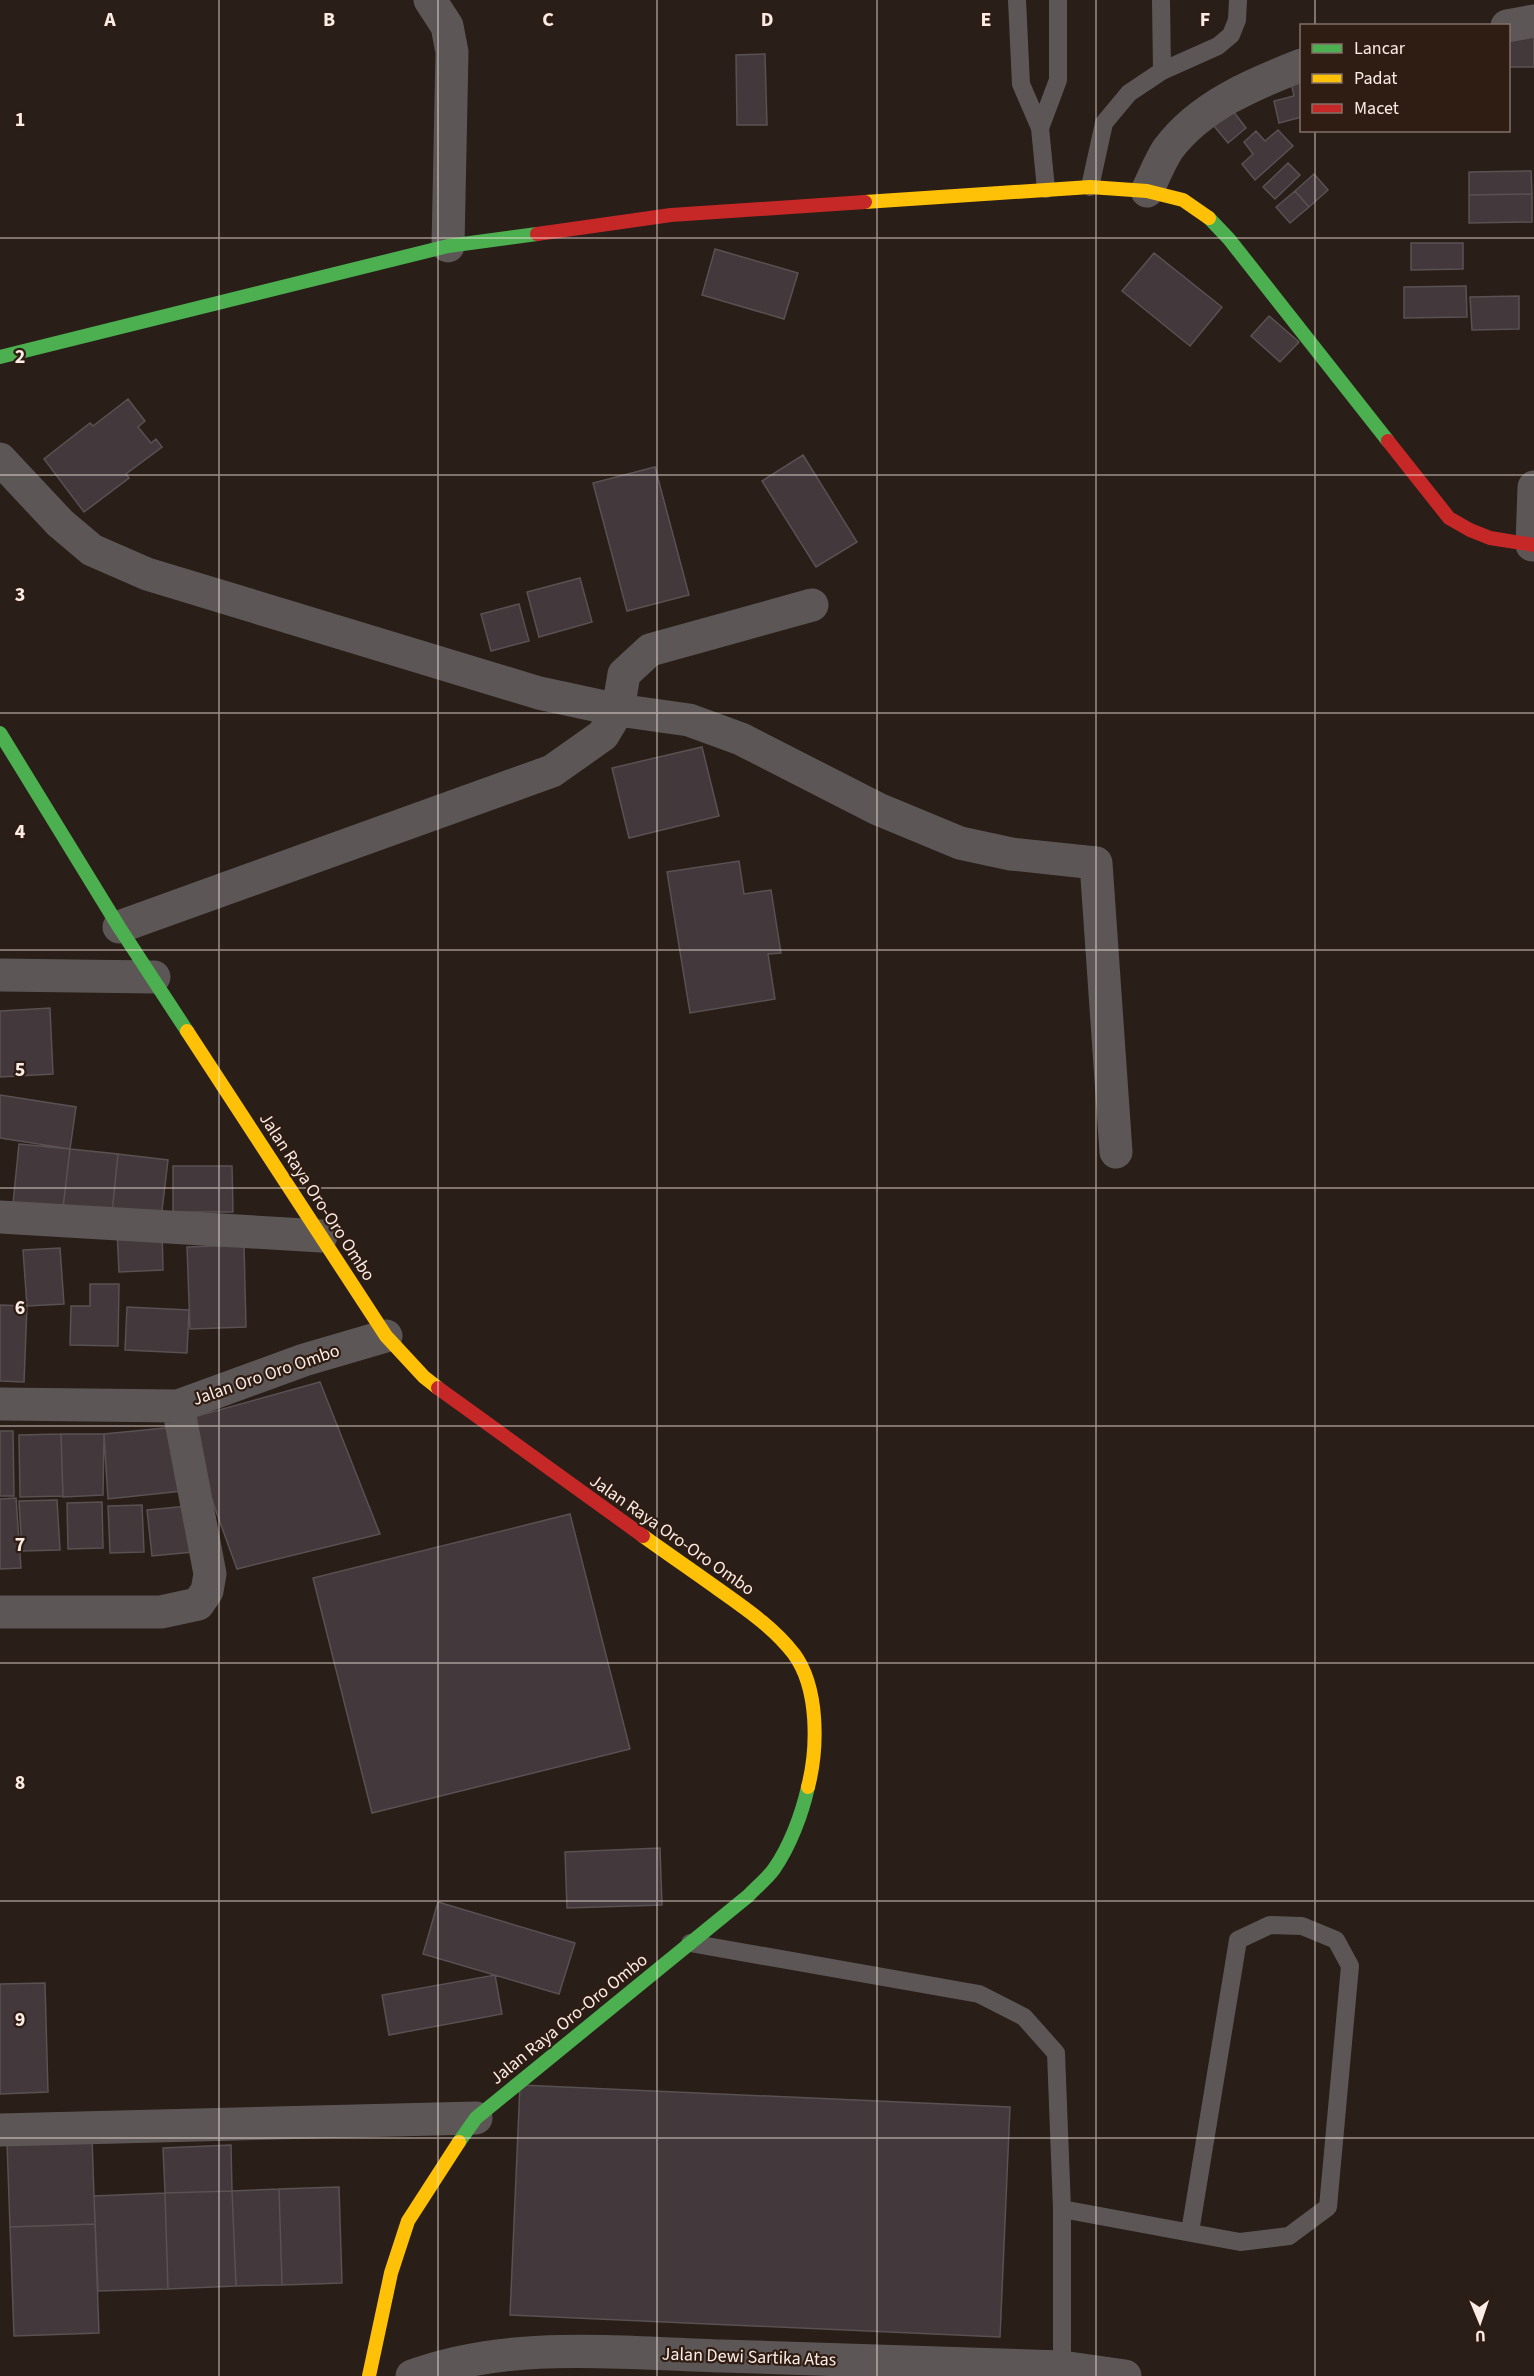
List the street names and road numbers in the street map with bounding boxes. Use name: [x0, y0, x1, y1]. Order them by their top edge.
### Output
street label: Jalan Raya Oro-Oro Ombo: [253, 1108, 381, 1286]
street label: Jalan Oro Oro Ombo: [189, 1338, 343, 1412]
street label: Jalan Raya Oro-Oro Ombo: [584, 1468, 760, 1602]
street label: Jalan Raya Oro-Oro Ombo: [485, 1948, 653, 2090]
street label: Jalan Dewi Sartika Atas: [661, 2341, 837, 2373]

